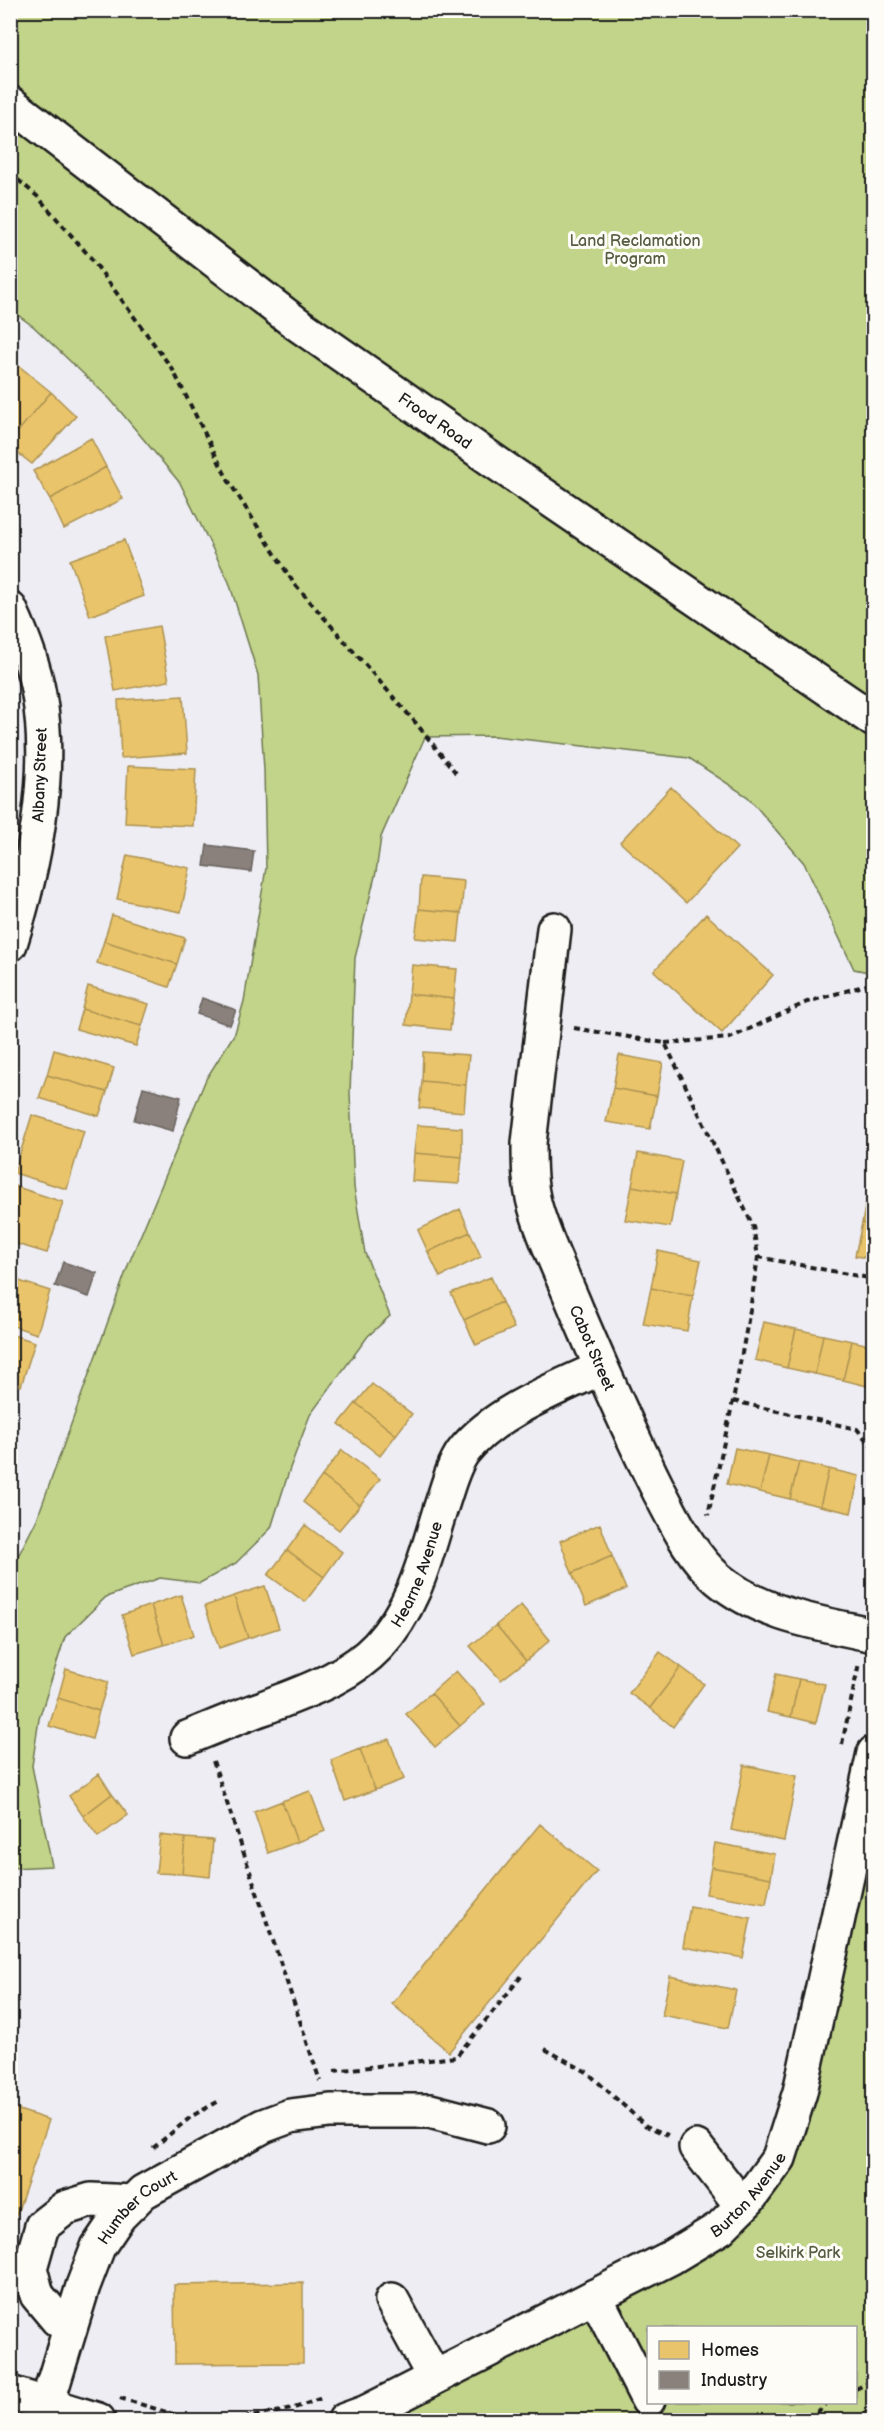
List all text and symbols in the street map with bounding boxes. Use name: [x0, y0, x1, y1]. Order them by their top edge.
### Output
park label: Land Reclamation Program: [569, 232, 701, 269]
street label: Frood Road: [394, 389, 475, 454]
street label: Albany Street: [29, 727, 52, 823]
street label: Cabot Street: [565, 1303, 618, 1394]
street label: Hearne Avenue: [388, 1519, 447, 1631]
street label: Burton Avenue: [707, 2151, 791, 2243]
street label: Humber Court: [94, 2167, 181, 2249]
park label: Selkirk Park: [756, 2244, 840, 2263]
legend: [647, 2326, 857, 2404]
text: Homes: [701, 2340, 759, 2361]
text: Industry: [701, 2370, 768, 2391]

